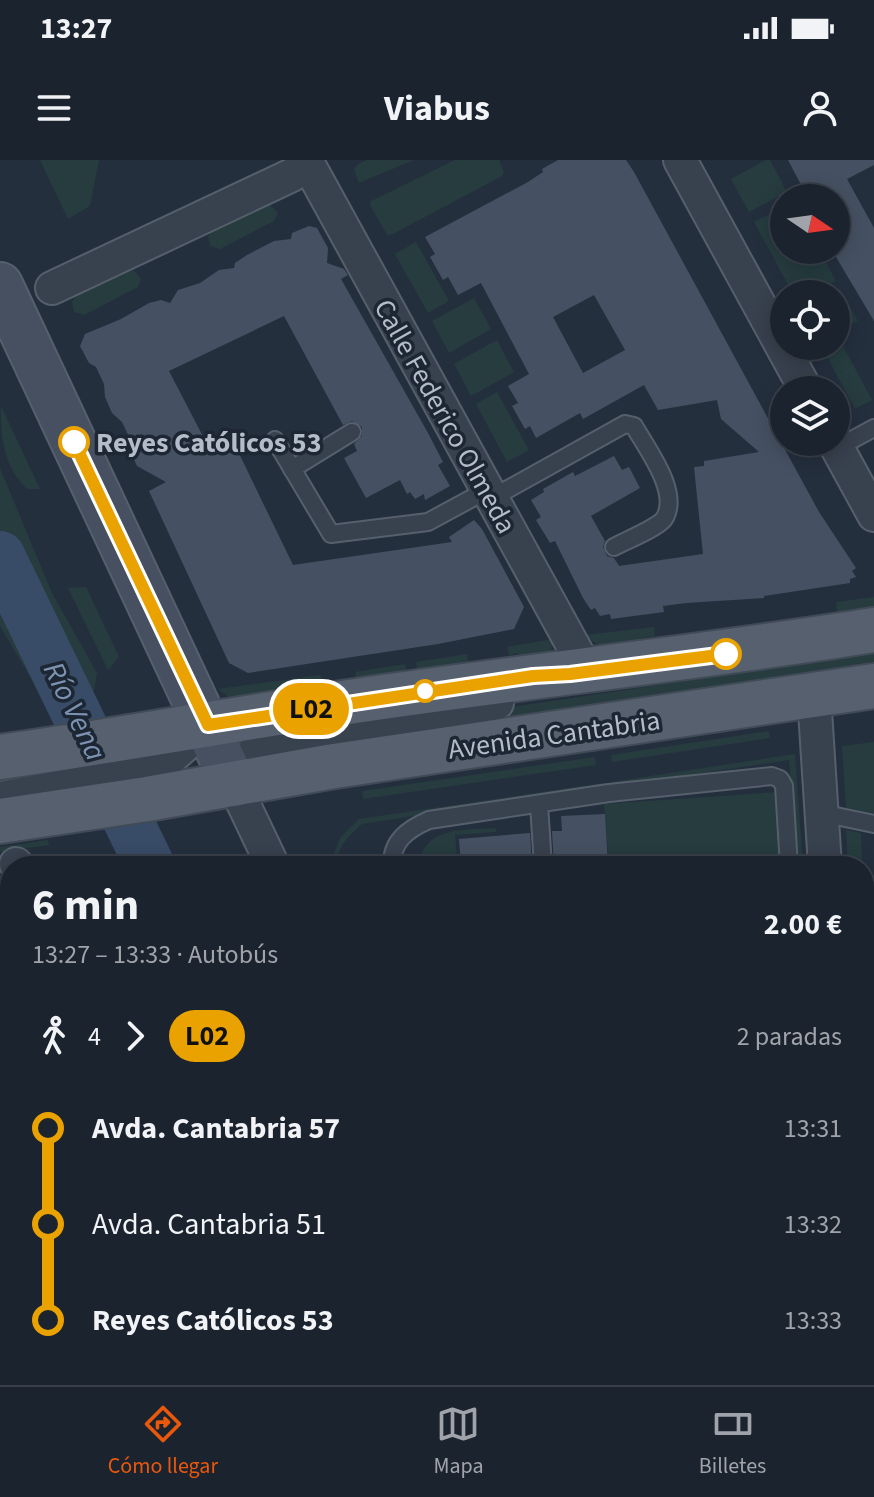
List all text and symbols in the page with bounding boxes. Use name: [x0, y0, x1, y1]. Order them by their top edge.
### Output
text: 13:27: [40, 7, 112, 50]
text: Viabus: [384, 83, 490, 134]
icon: menu: [32, 86, 76, 130]
icon: person: [798, 86, 842, 130]
north arrow: [770, 184, 850, 264]
map controls: [770, 184, 850, 456]
button: locate: [770, 280, 850, 360]
street label: Calle Federico Olmeda: [364, 292, 526, 541]
button: layers: [770, 376, 850, 456]
place label: Reyes Católicos 53: [96, 423, 321, 463]
marker: Reyes Católicos 53: [59, 427, 89, 457]
unlabelled marker: [711, 639, 741, 669]
water label: Río Vena: [32, 654, 117, 768]
unlabelled marker: [414, 680, 436, 702]
line badge: L02: [265, 683, 357, 735]
text: L02: [289, 689, 333, 729]
street label: Avenida Cantabria: [445, 700, 663, 770]
text: 6 min: [32, 874, 139, 937]
text: 2.00 €: [764, 903, 842, 946]
text: 13:27 – 13:33 · Autobús: [32, 936, 278, 973]
icon: walk: [32, 1014, 76, 1058]
icon: forward: [113, 1014, 157, 1058]
text: L02: [185, 1016, 229, 1056]
text: 4: [88, 1018, 101, 1055]
text: 2 paradas: [737, 1018, 842, 1055]
text: Avda. Cantabria 57: [92, 1107, 340, 1150]
text: 13:31: [784, 1110, 842, 1147]
text: Avda. Cantabria 51: [92, 1203, 326, 1246]
text: 13:32: [784, 1206, 842, 1243]
text: Reyes Católicos 53: [92, 1299, 334, 1342]
text: 13:33: [784, 1302, 842, 1339]
tab: Cómo llegar: [108, 1402, 218, 1482]
tab: Mapa: [433, 1402, 483, 1482]
tab: Billetes: [699, 1402, 766, 1482]

